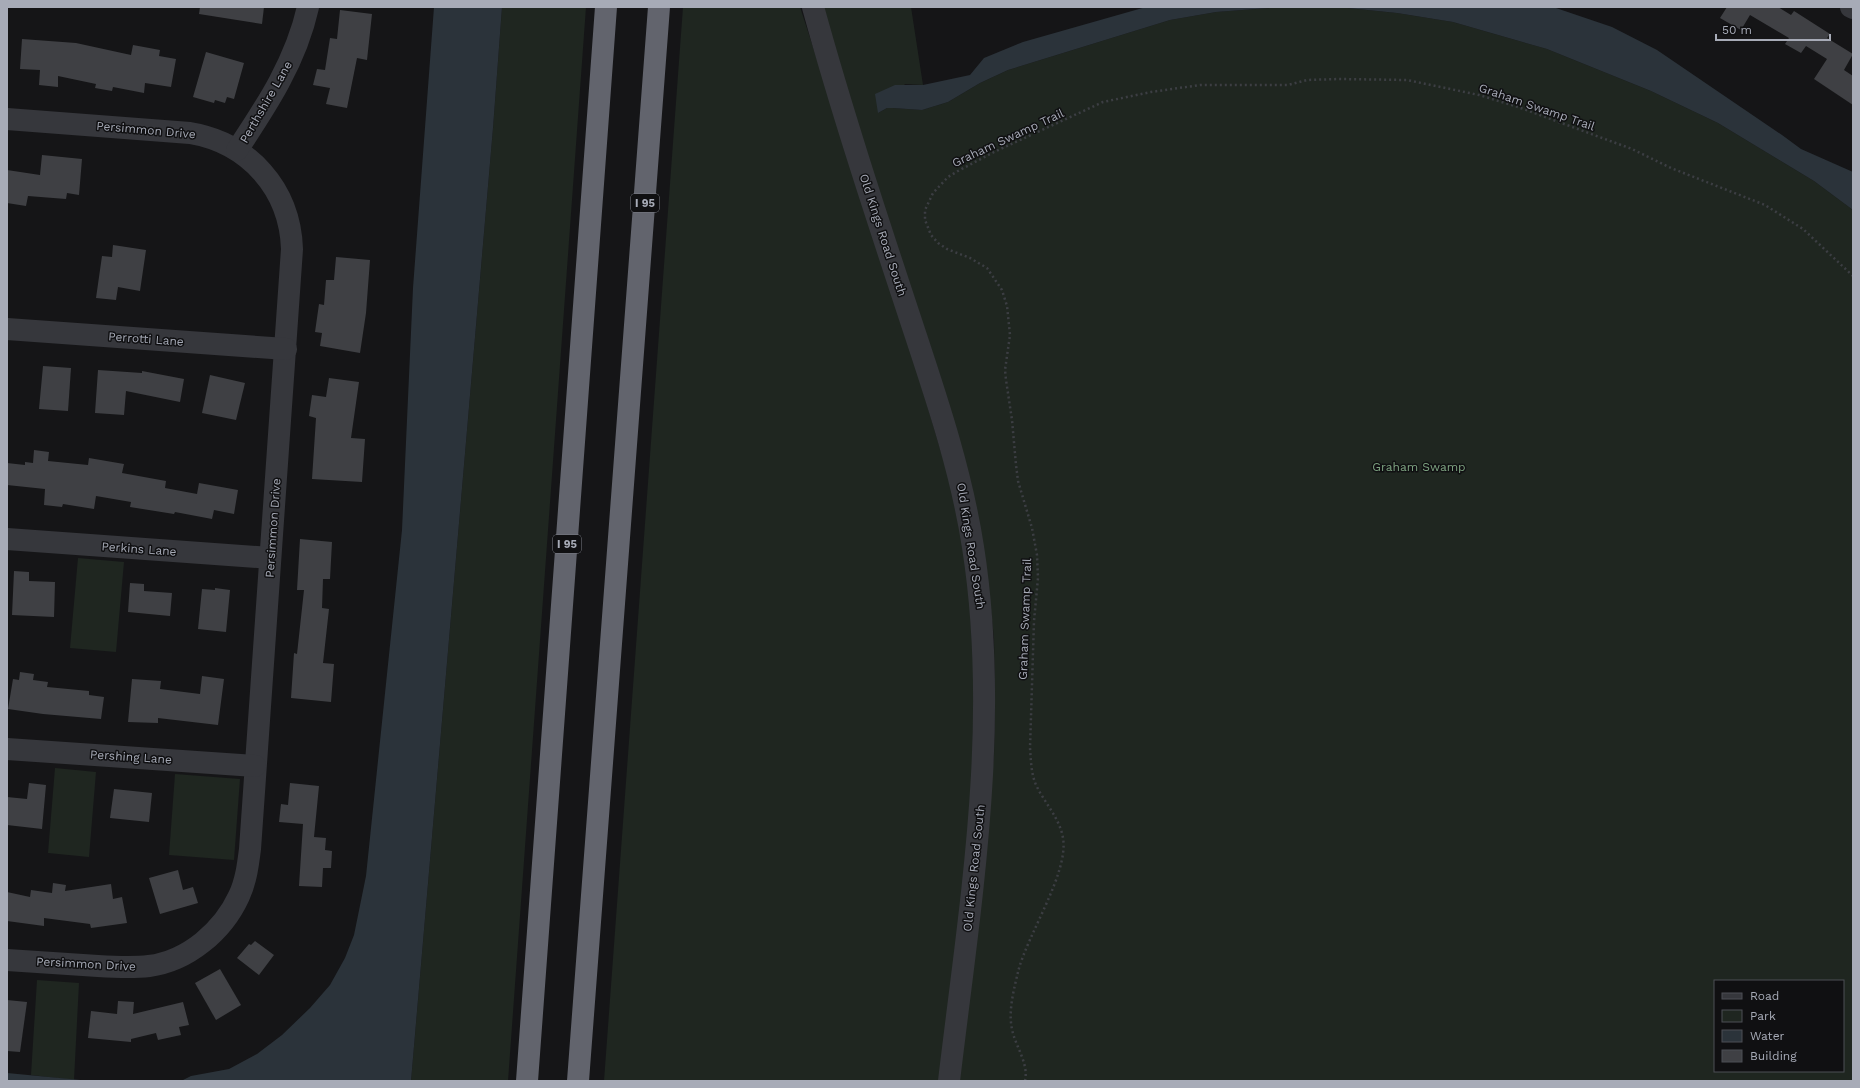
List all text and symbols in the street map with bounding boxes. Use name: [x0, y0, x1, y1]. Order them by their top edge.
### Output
scale bar: [1716, 16, 1830, 42]
text: 50 m: [1722, 23, 1752, 37]
street label: Perthshire Lane: [237, 59, 295, 145]
street label: Graham Swamp Trail: [1477, 81, 1597, 134]
street label: Graham Swamp Trail: [950, 106, 1066, 170]
street label: Persimmon Drive: [96, 119, 196, 141]
street label: Old Kings Road South: [857, 172, 909, 298]
road number: I 95: [631, 194, 659, 212]
street label: Perrotti Lane: [108, 329, 184, 349]
park label: Graham Swamp: [1372, 460, 1466, 474]
street label: Persimmon Drive: [263, 478, 283, 578]
street label: Old Kings Road South: [954, 482, 988, 610]
road number: I 95: [553, 535, 581, 553]
street label: Perkins Lane: [101, 539, 177, 559]
street label: Graham Swamp Trail: [1016, 558, 1034, 680]
street label: Pershing Lane: [90, 747, 172, 767]
street label: Old Kings Road South: [960, 804, 988, 932]
street label: Persimmon Drive: [36, 954, 136, 974]
legend: [1714, 980, 1844, 1072]
text: Road: [1750, 989, 1779, 1003]
text: Park: [1750, 1009, 1776, 1023]
text: Water: [1750, 1029, 1785, 1043]
text: Building: [1750, 1049, 1797, 1063]

